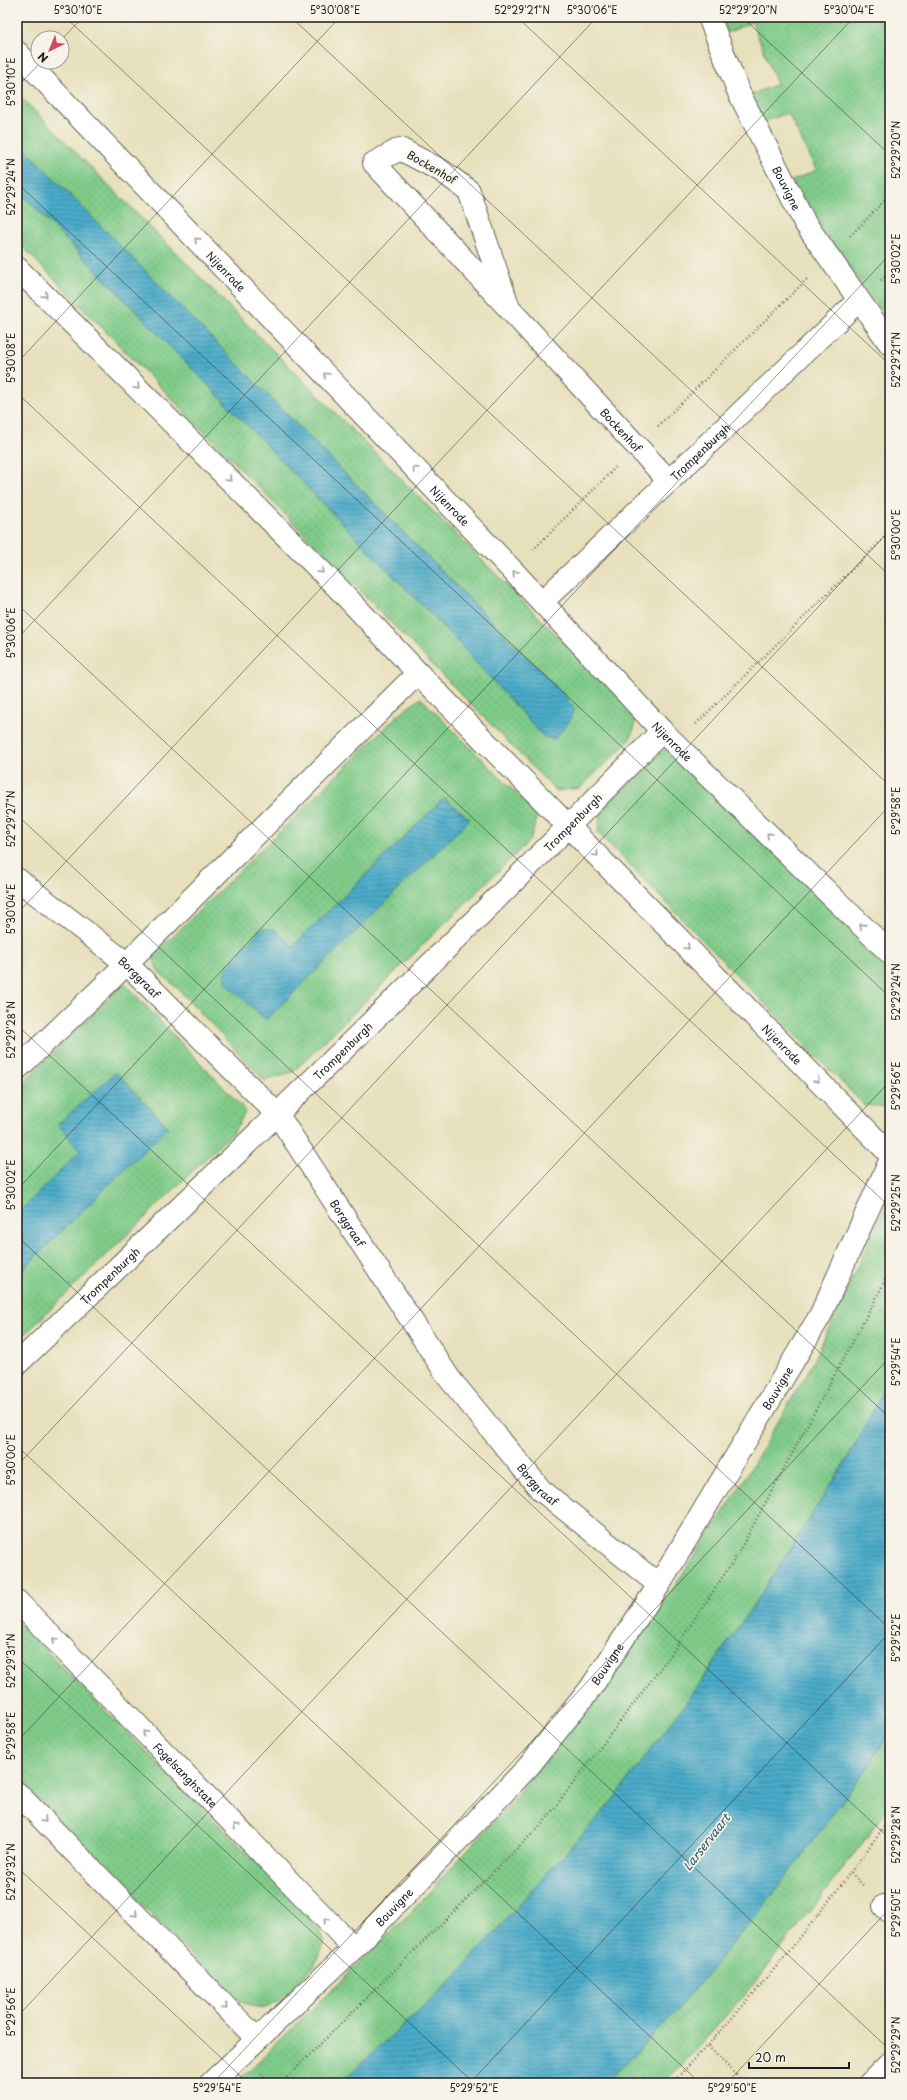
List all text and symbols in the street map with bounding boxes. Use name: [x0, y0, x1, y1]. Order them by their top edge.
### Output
text: 5°30'10"E: [54, 2, 102, 17]
text: 5°30'08"E: [310, 2, 360, 17]
text: 52°29'21"N: [494, 2, 550, 17]
text: 5°30'06"E: [566, 2, 618, 17]
text: 52°29'20"N: [719, 2, 778, 17]
text: 5°30'04"E: [824, 2, 874, 17]
north arrow: [30, 30, 70, 70]
text: N: [34, 48, 52, 67]
text: 5°30'10"E: [3, 58, 18, 106]
text: 52°29'20"N: [888, 120, 903, 179]
street label: Bockenhof: [404, 146, 461, 188]
text: 52°29'24"N: [3, 158, 18, 216]
street label: Bouvigne: [769, 163, 806, 213]
text: 5°30'02"E: [888, 234, 903, 284]
one-way arrow: [195, 238, 202, 245]
street label: Nijenrode: [203, 247, 250, 295]
one-way arrow: [40, 290, 48, 298]
text: 52°29'21"N: [888, 332, 903, 388]
text: 5°30'08"E: [3, 333, 18, 383]
one-way arrow: [323, 372, 330, 380]
one-way arrow: [132, 382, 140, 390]
street label: Bockenhof: [597, 404, 647, 456]
street label: Trompenburgh: [666, 419, 734, 484]
one-way arrow: [413, 466, 420, 474]
one-way arrow: [224, 474, 232, 482]
street label: Nijenrode: [427, 481, 474, 530]
text: 5°30'00"E: [888, 509, 903, 561]
one-way arrow: [316, 566, 324, 574]
one-way arrow: [512, 570, 520, 578]
text: 5°30'06"E: [3, 607, 18, 659]
street label: Nijenrode: [648, 717, 697, 765]
text: 5°29'58"E: [888, 787, 903, 835]
street label: Trompenburgh: [539, 789, 606, 856]
text: 52°29'27"N: [3, 790, 18, 848]
one-way arrow: [766, 832, 774, 840]
one-way arrow: [592, 849, 599, 857]
text: 5°30'04"E: [3, 884, 18, 934]
one-way arrow: [859, 923, 867, 931]
one-way arrow: [682, 942, 690, 950]
street label: Borggraaf: [115, 952, 166, 1003]
text: 52°29'24"N: [888, 963, 903, 1021]
text: 52°29'28"N: [3, 1001, 18, 1059]
street label: Trompenburgh: [309, 1017, 376, 1083]
street label: Nijenrode: [758, 1020, 806, 1068]
text: 5°29'56"E: [888, 1061, 903, 1111]
one-way arrow: [813, 1075, 820, 1083]
text: 5°30'02"E: [3, 1160, 18, 1210]
text: 52°29'25"N: [888, 1174, 903, 1232]
street label: Borggraaf: [326, 1196, 370, 1251]
street label: Trompenburgh: [76, 1243, 143, 1308]
text: 5°29'54"E: [888, 1338, 903, 1386]
street label: Bouvigne: [757, 1363, 797, 1413]
text: 5°30'00"E: [3, 1434, 18, 1486]
street label: Borggraaf: [514, 1459, 563, 1510]
text: 5°29'52"E: [888, 1613, 903, 1663]
text: 52°29'31"N: [3, 1633, 18, 1689]
one-way arrow: [52, 1637, 59, 1645]
street label: Bouvigne: [587, 1639, 627, 1688]
text: 5°29'58"E: [3, 1712, 18, 1760]
one-way arrow: [142, 1730, 150, 1738]
street label: Fogelsanghstate: [150, 1738, 222, 1811]
text: 52°29'28"N: [888, 1806, 903, 1864]
water label: Larservaart: [678, 1808, 735, 1874]
one-way arrow: [39, 1816, 46, 1823]
one-way arrow: [233, 1823, 241, 1831]
text: 52°29'32"N: [3, 1843, 18, 1901]
street label: Bouvigne: [371, 1883, 417, 1930]
text: 5°29'50"E: [888, 1888, 903, 1938]
one-way arrow: [130, 1909, 138, 1917]
one-way arrow: [323, 1917, 331, 1925]
text: 5°29'56"E: [3, 1987, 18, 2037]
one-way arrow: [220, 2002, 228, 2010]
text: 52°29'29"N: [888, 2016, 903, 2074]
scale bar: [749, 2044, 849, 2070]
text: 20 m: [755, 2048, 786, 2066]
text: 5°29'54"E: [193, 2080, 241, 2095]
text: 5°29'52"E: [449, 2080, 499, 2095]
text: 5°29'50"E: [707, 2080, 757, 2095]

